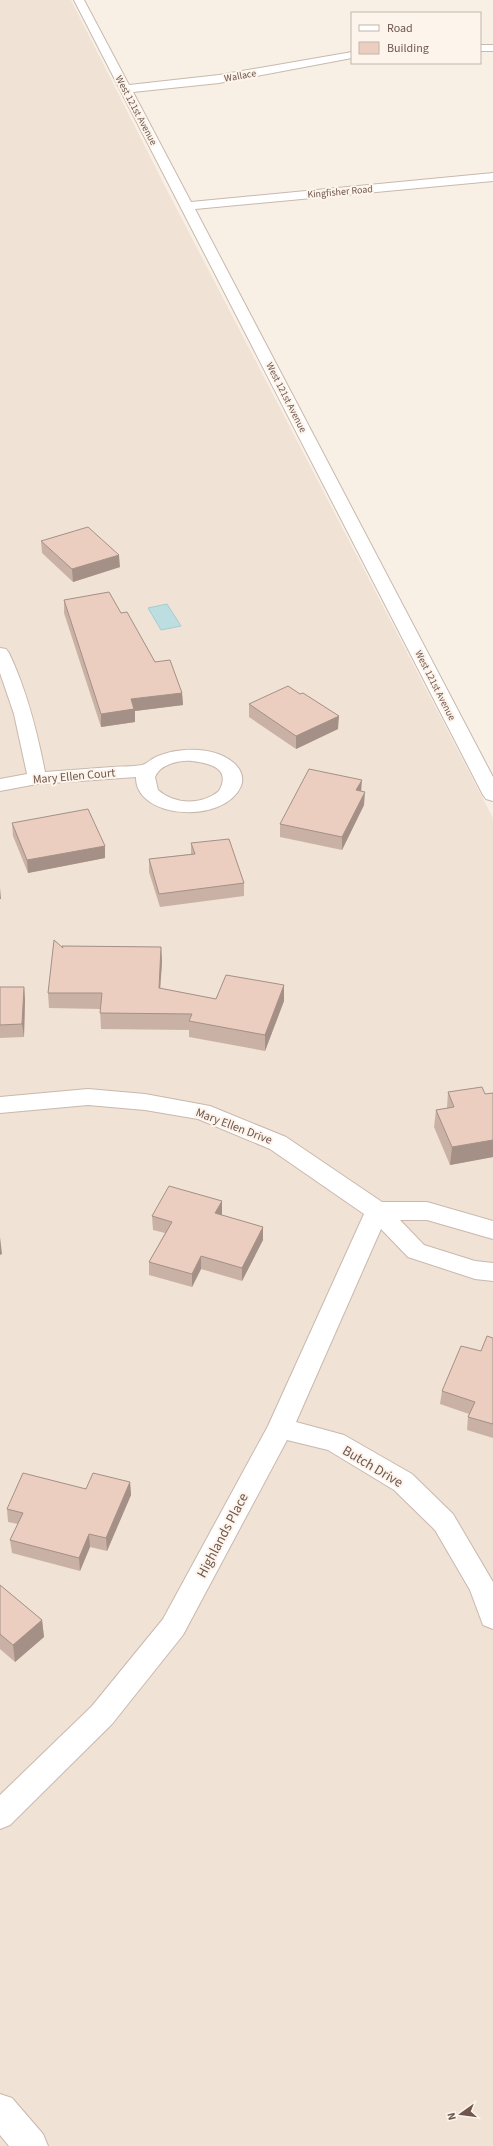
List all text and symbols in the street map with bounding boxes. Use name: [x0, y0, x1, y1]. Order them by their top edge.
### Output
legend: [351, 12, 481, 64]
text: Road: [387, 20, 413, 37]
text: Building: [387, 40, 429, 57]
street label: Wallace: [223, 66, 257, 86]
street label: West 121st Avenue: [112, 73, 160, 148]
street label: Kingfisher Road: [307, 182, 373, 202]
street label: West 121st Avenue: [262, 360, 310, 435]
street label: West 121st Avenue: [411, 648, 459, 723]
street label: Mary Ellen Court: [32, 764, 116, 789]
street label: Mary Ellen Drive: [193, 1104, 275, 1149]
street label: Butch Drive: [338, 1441, 407, 1493]
street label: Highlands Place: [192, 1489, 254, 1581]
north arrow: [441, 2094, 481, 2134]
text: N: [444, 2111, 460, 2122]

